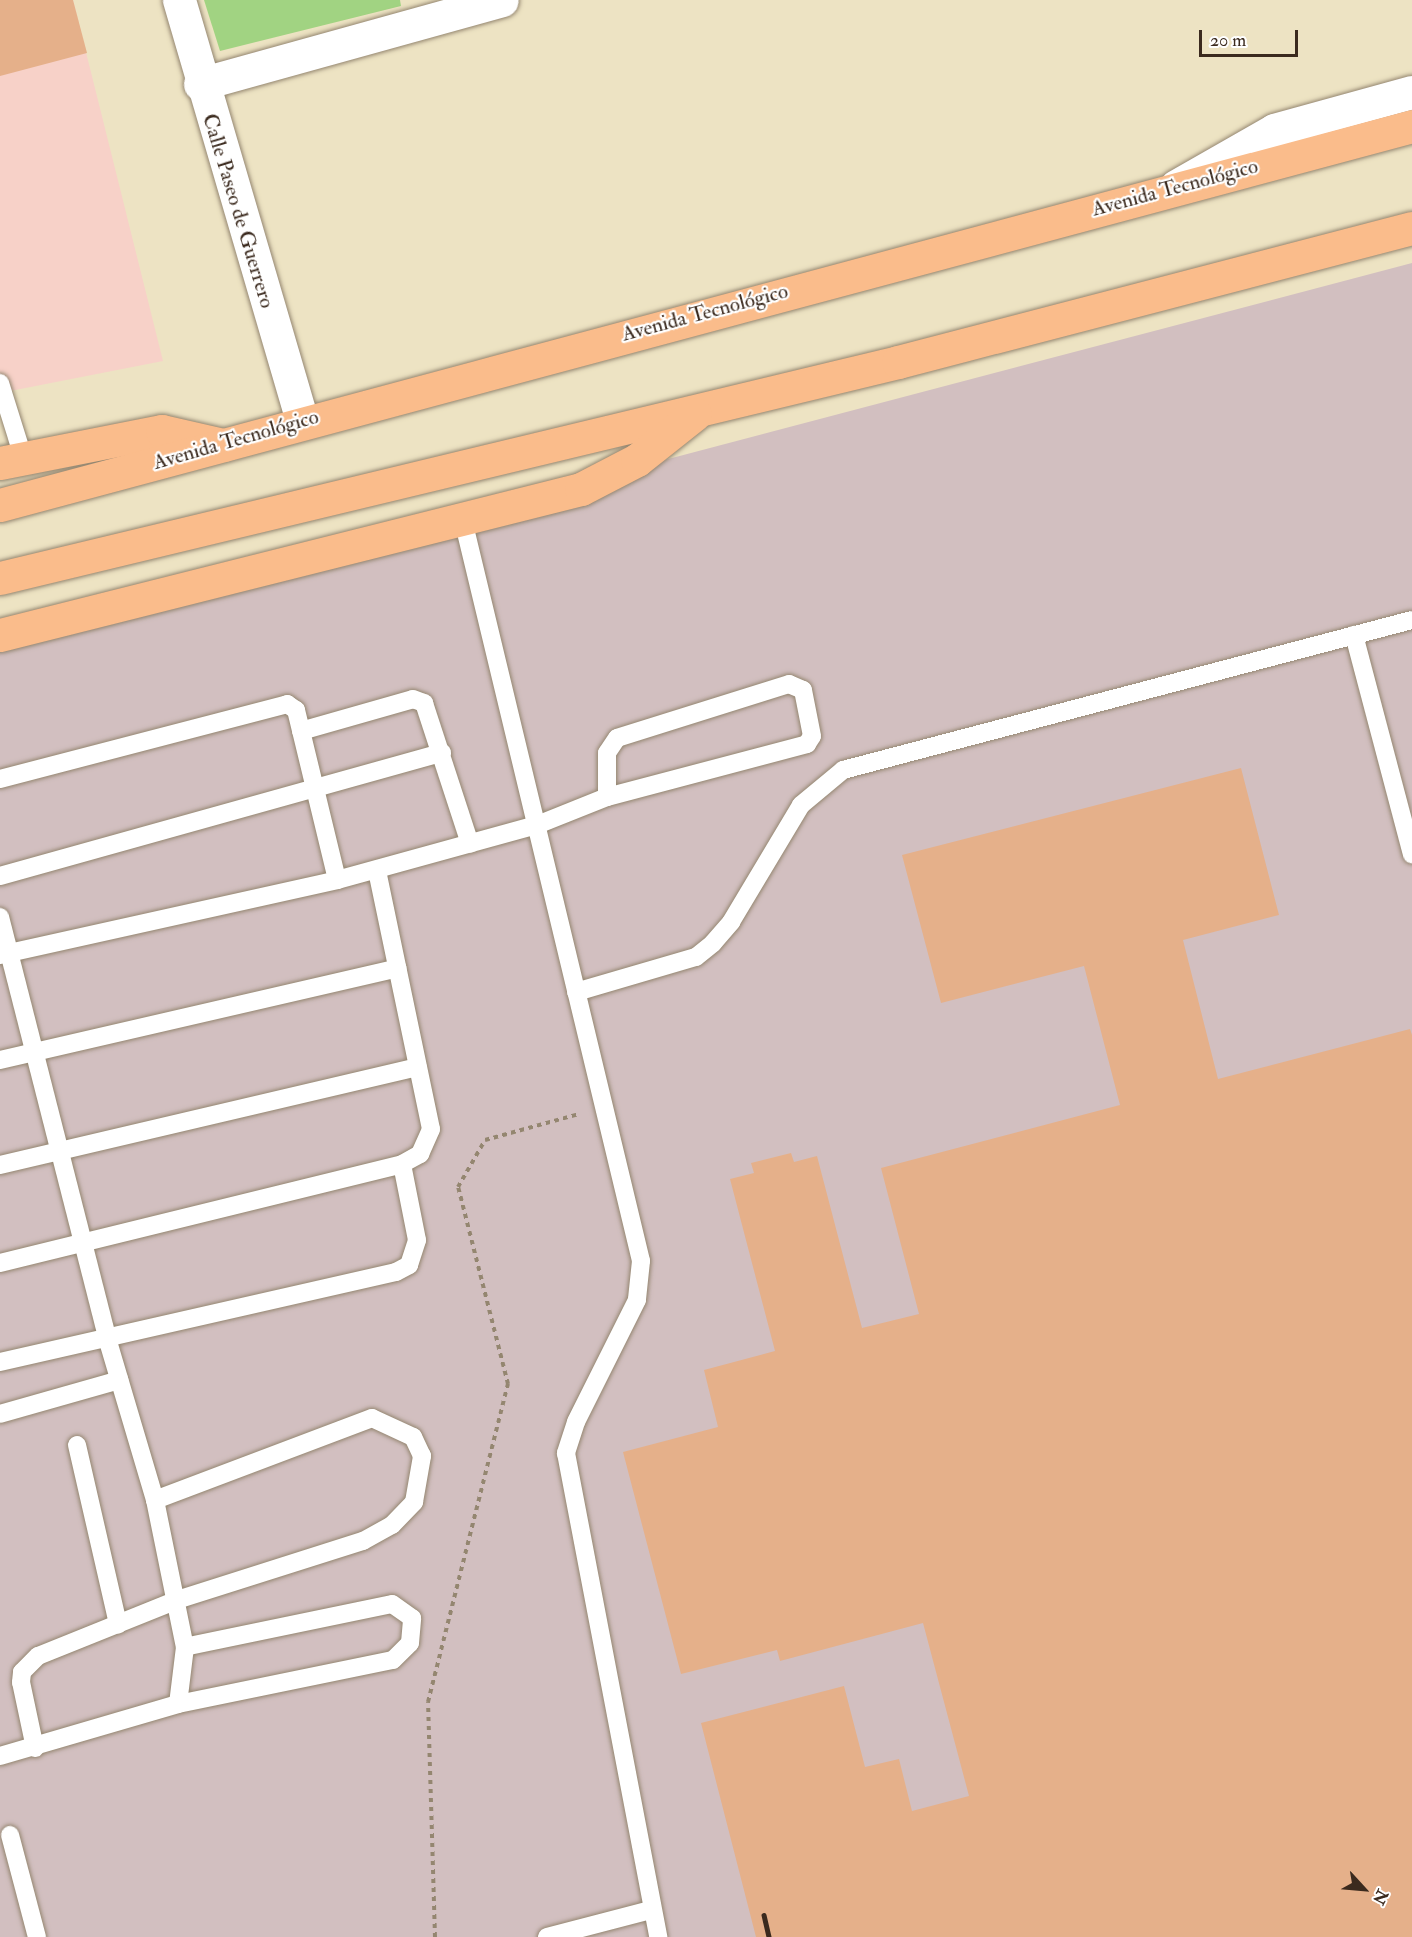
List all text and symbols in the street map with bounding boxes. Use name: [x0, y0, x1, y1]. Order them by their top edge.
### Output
scale bar: [1202, 18, 1301, 56]
text: 20 m: [1210, 29, 1246, 52]
street label: Calle Paseo de Guerrero: [196, 111, 280, 311]
street label: Avenida Tecnológico: [1089, 154, 1261, 222]
street label: Avenida Tecnológico: [619, 279, 791, 347]
street label: Avenida Tecnológico: [150, 404, 322, 476]
north arrow: [1334, 1859, 1394, 1919]
text: N: [1368, 1886, 1392, 1908]

